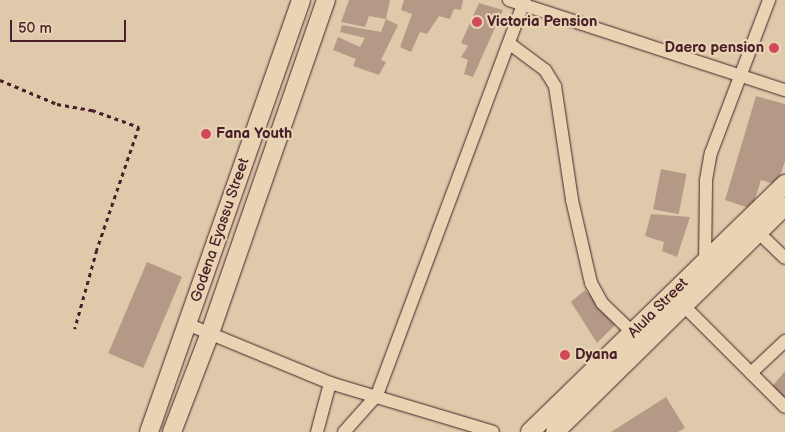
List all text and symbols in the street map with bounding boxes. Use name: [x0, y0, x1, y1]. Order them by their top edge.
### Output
scale bar: [12, 10, 129, 42]
place label: Victoria Pension: [487, 13, 597, 31]
marker: Victoria Pension: [471, 16, 483, 28]
text: 50 m: [18, 19, 52, 38]
place label: Daero pension: [665, 39, 764, 57]
marker: Daero pension: [768, 42, 780, 54]
place label: Fana Youth: [216, 125, 292, 143]
marker: Fana Youth: [200, 128, 212, 140]
street label: Godena Eyassu Street: [187, 155, 253, 305]
street label: Alula Street: [624, 274, 692, 342]
place label: Dyana: [575, 346, 618, 364]
marker: Dyana: [559, 349, 571, 361]

